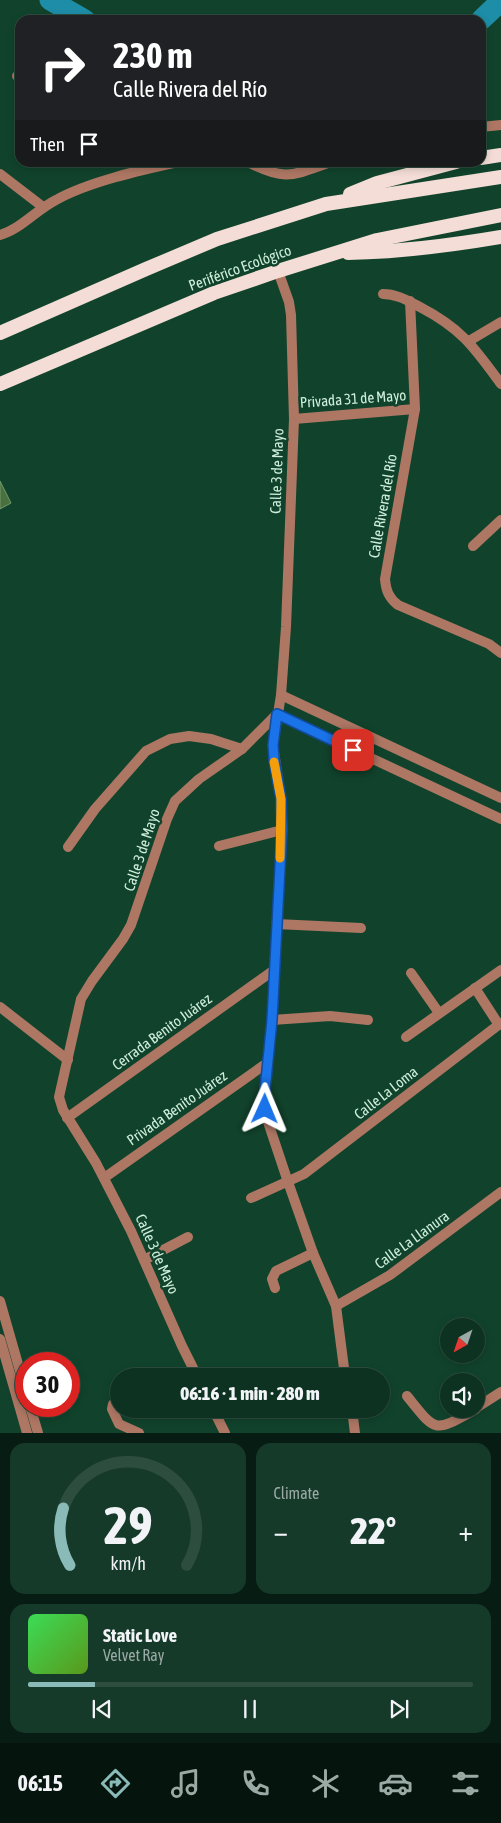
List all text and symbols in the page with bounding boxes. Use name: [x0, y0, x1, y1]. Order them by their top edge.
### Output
icon: right: [30, 35, 95, 100]
text: 230 m: [113, 35, 192, 75]
text: Calle Rivera del Río: [113, 76, 267, 102]
icon: arrive: [75, 130, 103, 158]
text: Then: [30, 133, 65, 155]
street label: Periférico Ecológico: [186, 241, 293, 294]
street label: Privada 31 de Mayo: [299, 386, 407, 411]
street label: Calle 3 de Mayo: [267, 428, 286, 514]
street label: Calle Rivera del Río: [365, 453, 400, 559]
pin: [332, 729, 374, 771]
icon: arrive: [339, 736, 367, 764]
street label: Calle 3 de Mayo: [120, 807, 163, 893]
street label: Cerrada Benito Juárez: [109, 989, 215, 1073]
street label: Calle La Loma: [351, 1063, 421, 1123]
street label: Privada Benito Juárez: [124, 1066, 230, 1148]
position arrow: [238, 1082, 290, 1134]
street label: Calle La Llanura: [371, 1207, 452, 1272]
street label: Calle 3 de Mayo: [132, 1211, 183, 1296]
north arrow: [440, 1318, 485, 1362]
map controls: [440, 1318, 485, 1418]
speed limit sign: 30: [15, 1352, 80, 1417]
button: sound: [440, 1373, 485, 1418]
text: 06:16 · 1 min · 280 m: [180, 1382, 320, 1404]
text: Climate: [274, 1484, 319, 1502]
text: 29: [103, 1495, 152, 1555]
text: 22°: [350, 1509, 396, 1552]
text: −: [274, 1515, 288, 1547]
text: +: [458, 1515, 473, 1547]
text: km/h: [110, 1553, 145, 1574]
text: Static Love: [103, 1624, 177, 1646]
text: Velvet Ray: [103, 1646, 164, 1664]
icon: previous: [88, 1695, 116, 1723]
icon: pause: [236, 1695, 264, 1723]
icon: next: [385, 1695, 413, 1723]
icon: directions: [98, 1766, 133, 1801]
icon: music: [168, 1766, 203, 1801]
icon: phone: [238, 1766, 273, 1801]
icon: climate: [308, 1766, 343, 1801]
icon: car: [378, 1766, 413, 1801]
icon: filters: [448, 1766, 483, 1801]
text: 06:15: [18, 1770, 63, 1796]

